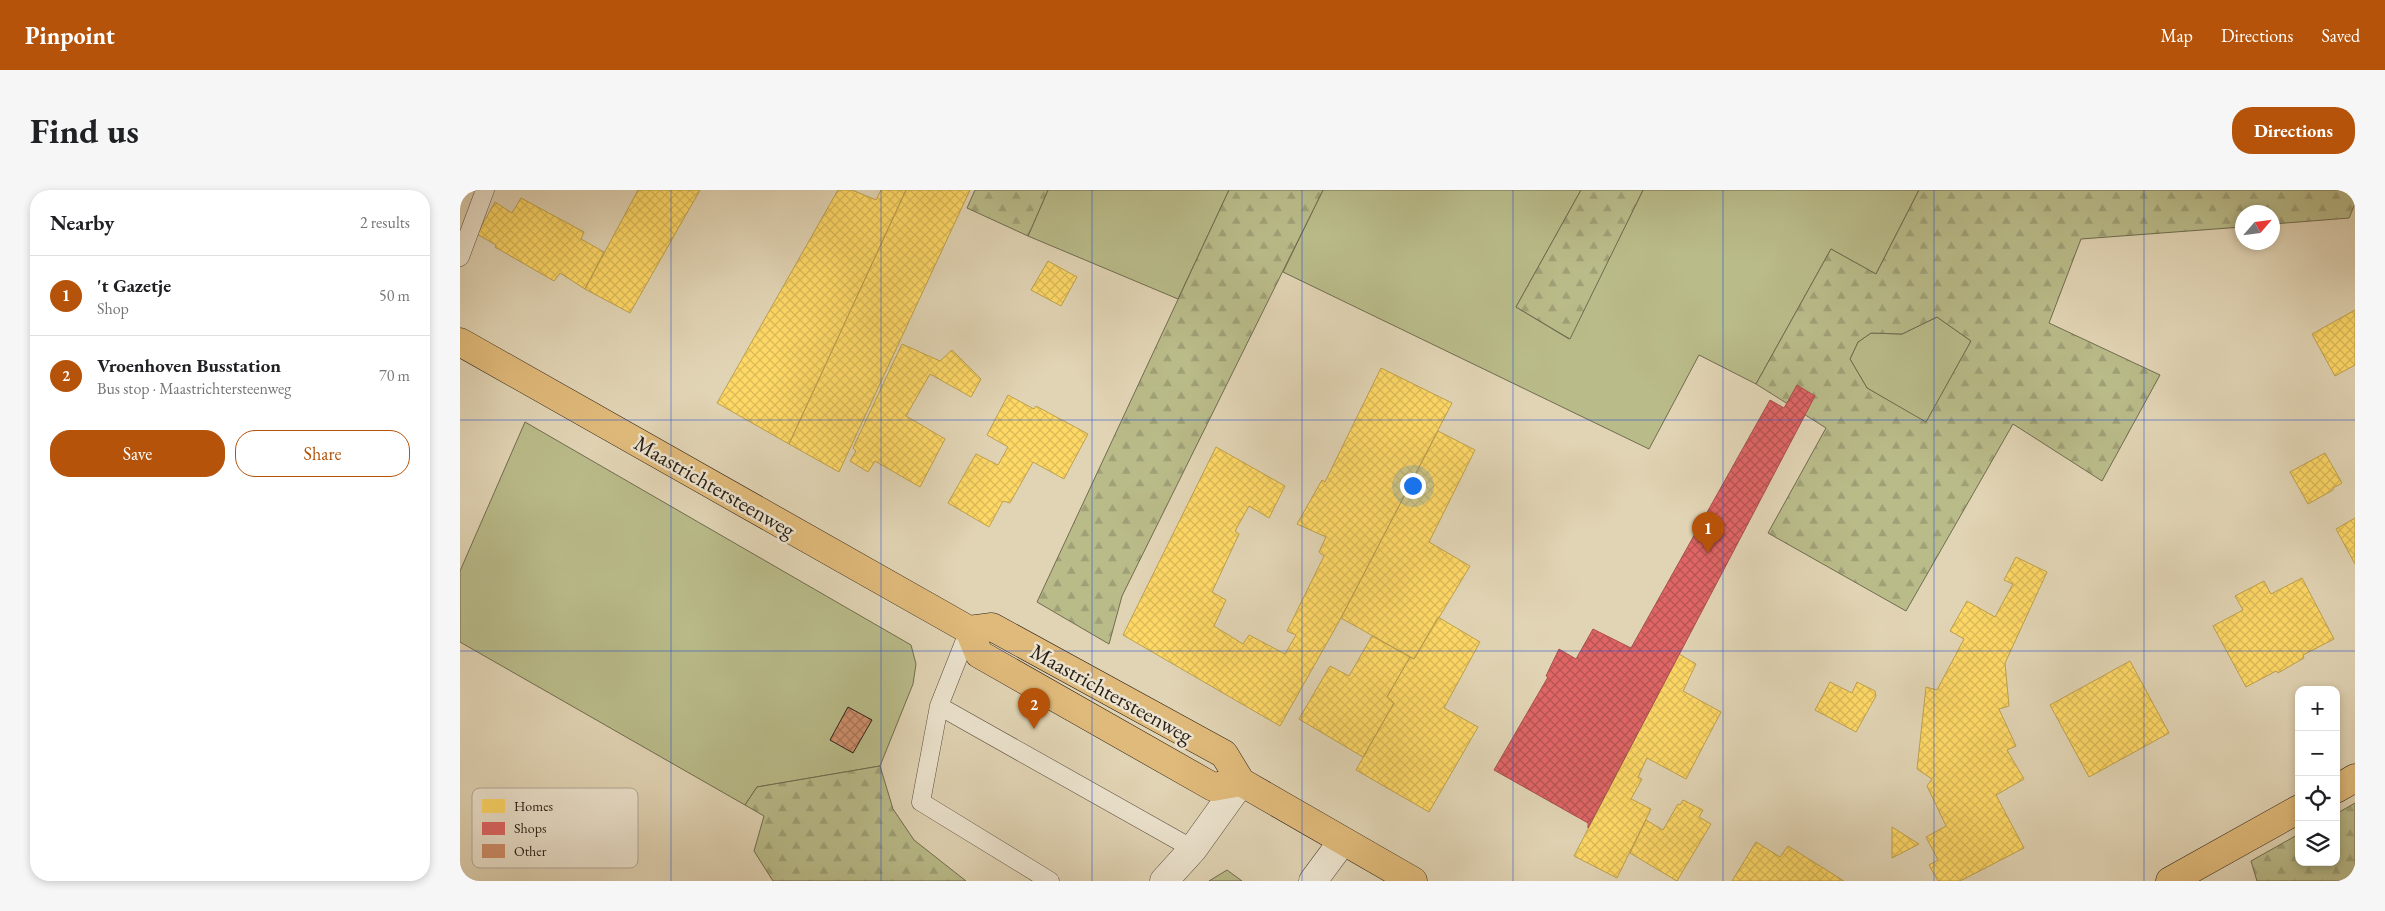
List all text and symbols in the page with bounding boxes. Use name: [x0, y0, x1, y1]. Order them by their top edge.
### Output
text: Pinpoint: [25, 20, 115, 51]
text: Map: [2161, 24, 2193, 47]
text: Directions: [2221, 24, 2293, 47]
text: Saved: [2321, 24, 2360, 47]
button: Directions: [2232, 107, 2355, 154]
text: Find us: [30, 108, 139, 153]
north arrow: [2235, 205, 2280, 250]
text: Nearby: [50, 209, 114, 236]
text: 2 results: [360, 212, 410, 233]
text: 't Gazetje: [97, 273, 171, 298]
text: 1: [62, 285, 70, 306]
text: 50 m: [379, 285, 410, 306]
text: Shop: [97, 298, 129, 319]
text: Vroenhoven Busstation: [97, 353, 281, 378]
text: 2: [62, 365, 70, 386]
text: 70 m: [379, 365, 410, 386]
text: Bus stop · Maastrichtersteenweg: [97, 378, 291, 399]
street label: Maastrichtersteenweg: [629, 428, 801, 545]
button: Save: [50, 430, 225, 477]
button: Share: [235, 430, 410, 477]
your location: [1400, 473, 1426, 499]
pin: 1: [1692, 512, 1724, 553]
street label: Maastrichtersteenweg: [1025, 637, 1199, 750]
map controls: [2295, 686, 2340, 866]
button: +: [2295, 686, 2340, 731]
pin: 2: [1018, 688, 1050, 729]
button: −: [2295, 731, 2340, 776]
button: locate: [2295, 776, 2340, 821]
legend: [472, 788, 638, 868]
text: Homes: [514, 797, 554, 815]
text: Shops: [514, 819, 547, 837]
button: layers: [2295, 821, 2340, 866]
text: Other: [514, 842, 547, 860]

